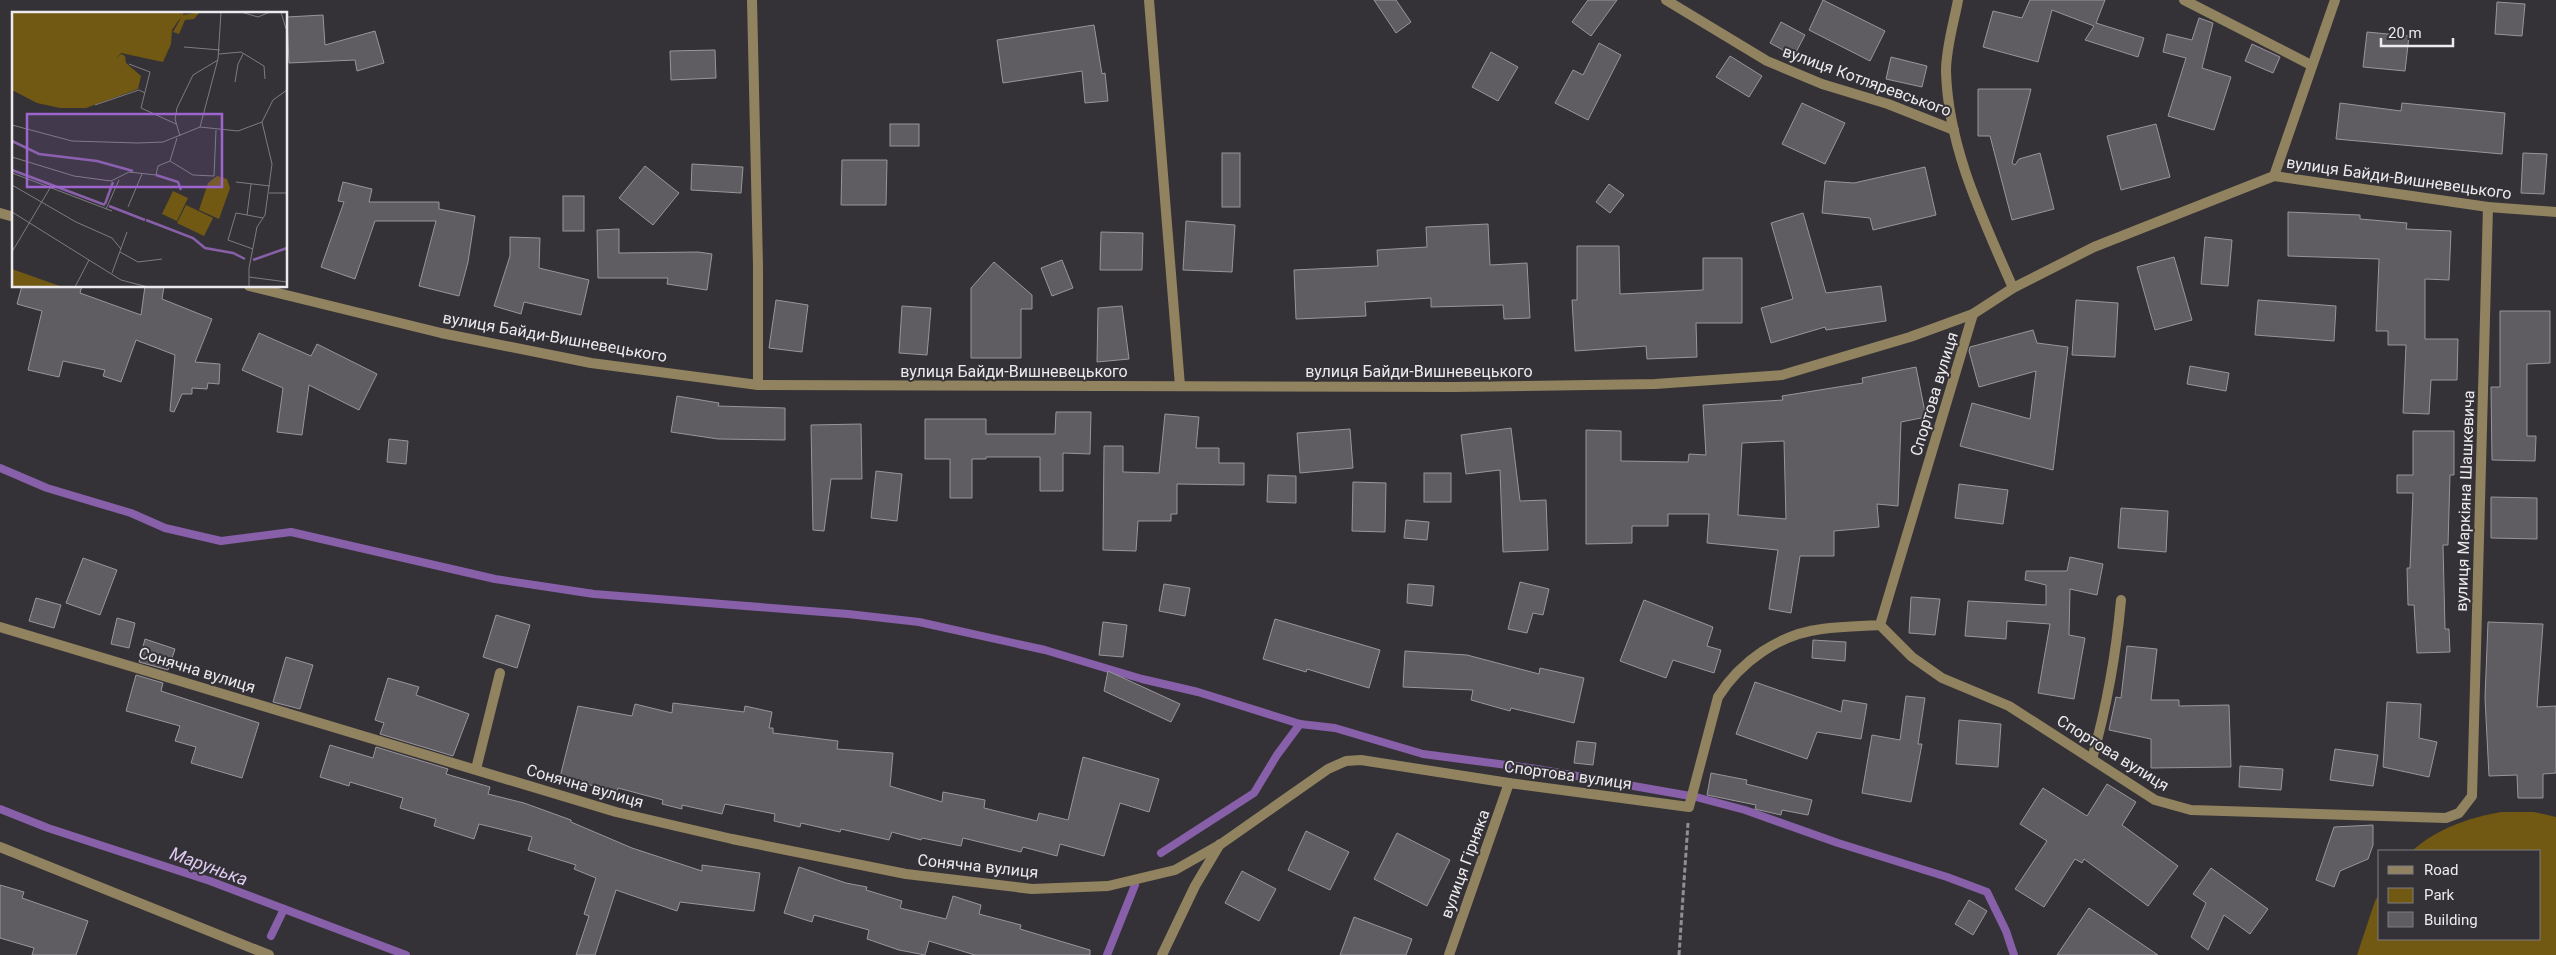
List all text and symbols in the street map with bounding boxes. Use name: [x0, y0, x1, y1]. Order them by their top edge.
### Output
inset map: [12, 12, 288, 288]
scale bar: [2381, 15, 2454, 47]
text: 20 m: [2388, 24, 2422, 42]
street label: вулиця Котляревського: [1780, 42, 1954, 120]
street label: вулиця Байди-Вишневецького: [2285, 153, 2513, 203]
street label: вулиця Байди-Вишневецького: [441, 308, 669, 366]
street label: Спортова вулиця: [1906, 330, 1962, 458]
street label: вулиця Байди-Вишневецького: [900, 362, 1128, 381]
street label: вулиця Байди-Вишневецького: [1305, 362, 1533, 381]
street label: вулиця Маркіяна Шашкевича: [2452, 390, 2478, 612]
street label: Сонячна вулиця: [136, 643, 258, 697]
street label: Спортова вулиця: [2053, 711, 2173, 795]
street label: Спортова вулиця: [1503, 757, 1633, 793]
street label: Сонячна вулиця: [524, 760, 646, 812]
street label: вулиця Гірняка: [1437, 807, 1493, 921]
water label: Марунька: [167, 842, 251, 890]
street label: Сонячна вулиця: [917, 850, 1039, 882]
legend: [2378, 850, 2541, 940]
text: Road: [2424, 861, 2458, 879]
text: Park: [2424, 886, 2455, 904]
text: Building: [2424, 911, 2478, 929]

